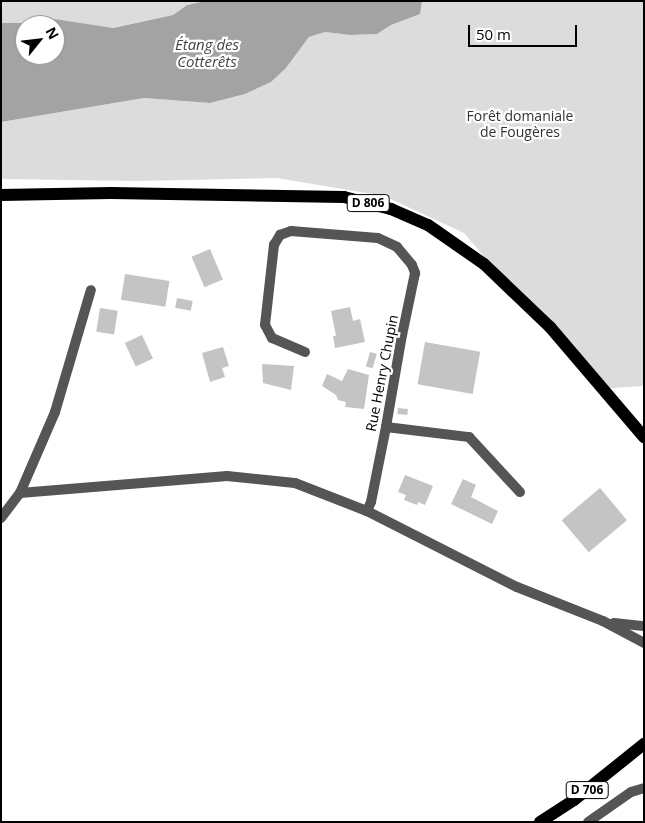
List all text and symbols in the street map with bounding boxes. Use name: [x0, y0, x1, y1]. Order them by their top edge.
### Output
north arrow: [15, 15, 65, 65]
scale bar: [470, 15, 579, 47]
text: N: [42, 23, 64, 43]
text: 50 m: [476, 24, 511, 44]
water label: Étang des Cotterêts: [175, 35, 239, 70]
park label: Forêt domaniale de Fougères: [467, 108, 573, 140]
road number: D 806: [346, 194, 390, 212]
street label: Rue Henry Chupin: [362, 313, 402, 433]
road number: D 706: [564, 780, 610, 800]

